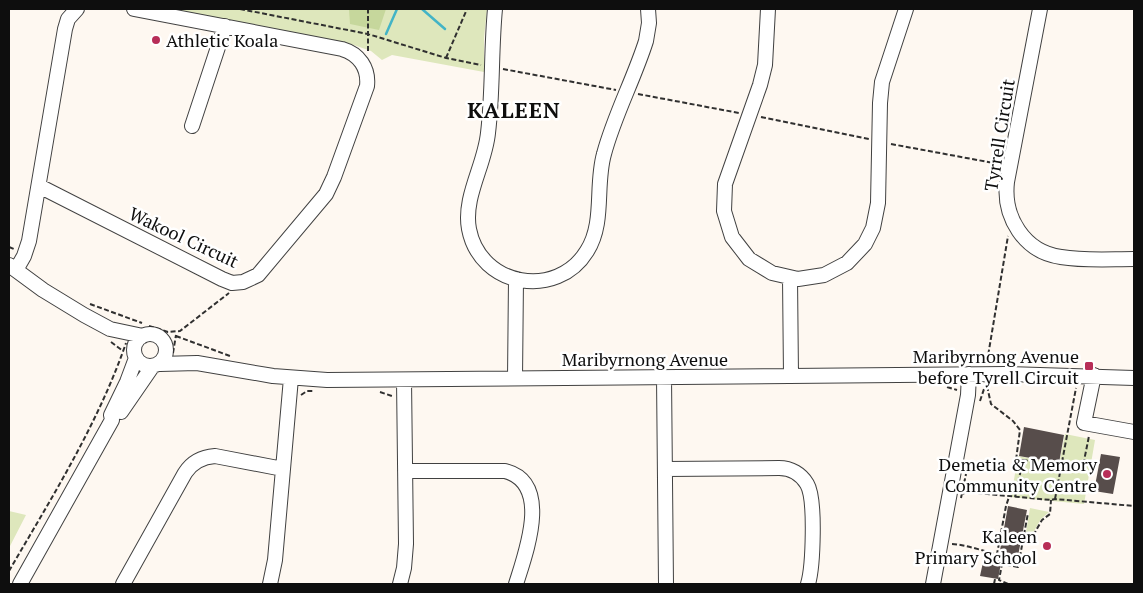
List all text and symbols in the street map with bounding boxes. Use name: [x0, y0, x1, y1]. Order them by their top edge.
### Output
place label: Athletic Koala: [166, 28, 278, 52]
marker: Athletic Koala: [150, 34, 162, 46]
street label: Tyrrell Circuit: [978, 77, 1020, 193]
district label: KALEEN: [467, 95, 561, 124]
street label: Wakool Circuit: [125, 201, 243, 273]
place label: Maribyrnong Avenue before Tyrell Circuit: [913, 344, 1079, 389]
street label: Maribyrnong Avenue: [562, 347, 728, 371]
marker: Maribyrnong Avenue before Tyrell Circuit: [1083, 360, 1095, 372]
place label: Demetia & Memory Community Centre: [939, 452, 1098, 497]
marker: Demetia & Memory Community Centre: [1101, 468, 1113, 480]
place label: Kaleen Primary School: [915, 524, 1037, 569]
marker: Kaleen Primary School: [1041, 540, 1053, 552]

